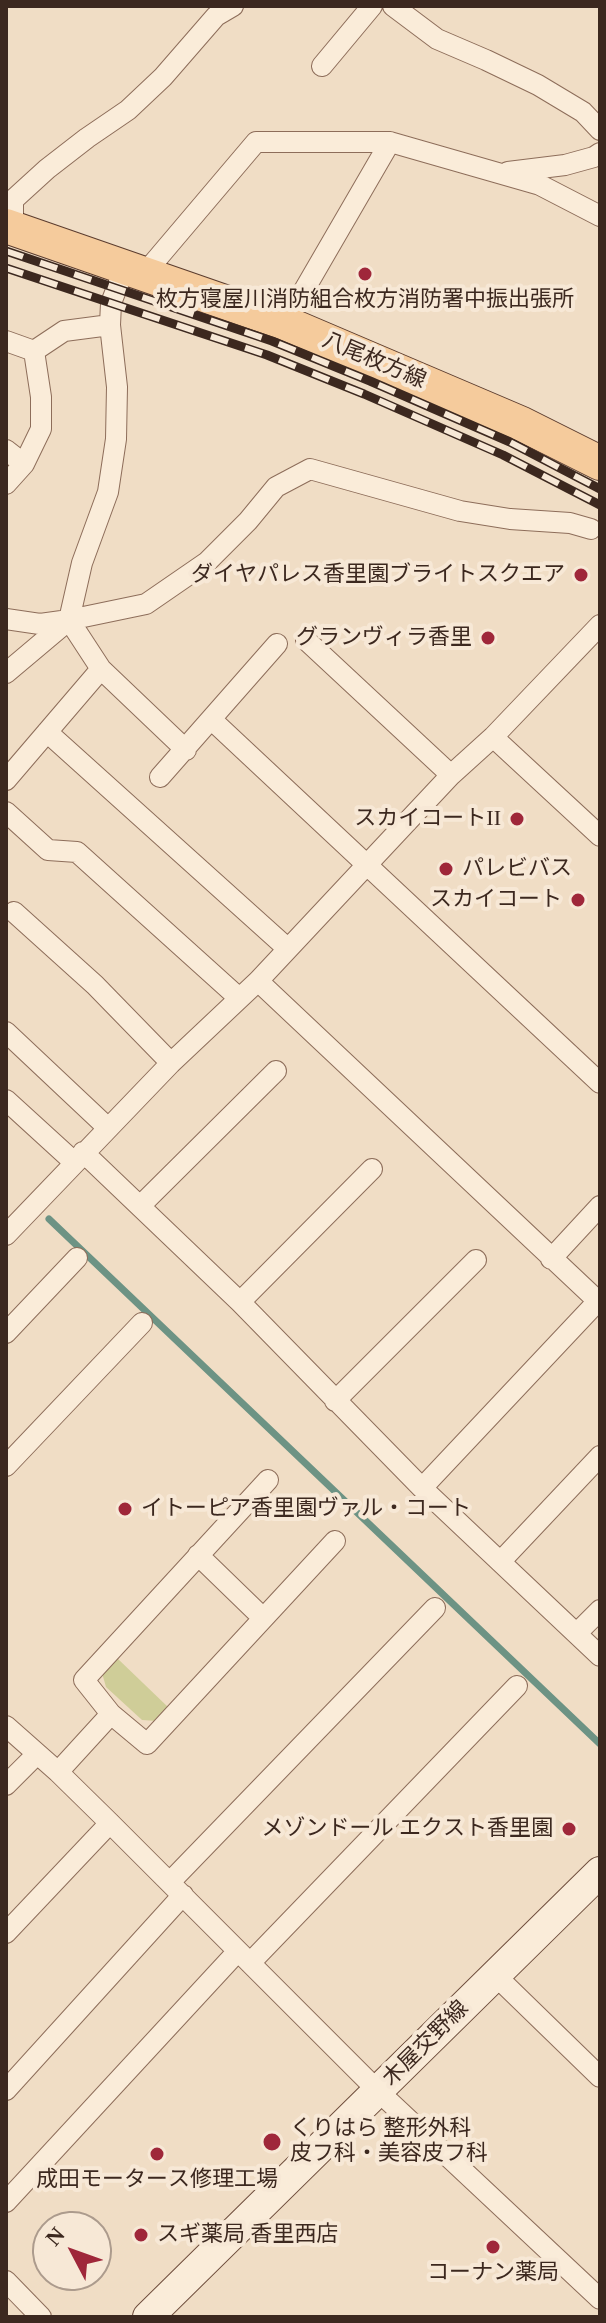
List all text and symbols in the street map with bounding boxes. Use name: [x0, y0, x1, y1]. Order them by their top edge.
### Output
marker: 枚方寝屋川消防組合枚方消防署中振出張所: [356, 265, 374, 283]
place label: 枚方寝屋川消防組合枚方消防署中振出張所: [156, 287, 574, 313]
street label: 八尾枚方線: [318, 327, 430, 395]
place label: ダイヤパレス香里園ブライトスクエア: [191, 562, 565, 588]
marker: ダイヤパレス香里園ブライトスクエア: [572, 566, 590, 584]
place label: グランヴィラ香里: [296, 625, 472, 651]
marker: グランヴィラ香里: [479, 629, 497, 647]
place label: スカイコートII: [354, 806, 501, 832]
marker: スカイコートII: [508, 810, 526, 828]
place label: パレビバス: [462, 856, 572, 882]
marker: パレビバス: [437, 860, 455, 878]
place label: スカイコート: [430, 887, 562, 913]
marker: スカイコート: [569, 891, 587, 909]
place label: イトーピア香里園ヴァル・コート: [141, 1496, 471, 1522]
marker: イトーピア香里園ヴァル・コート: [116, 1500, 134, 1518]
place label: メゾンドール エクスト香里園: [262, 1816, 553, 1842]
marker: メゾンドール エクスト香里園: [560, 1820, 578, 1838]
street label: 木屋交野線: [378, 1996, 474, 2092]
place label: くりはら 整形外科 皮フ科・美容皮フ科: [290, 2116, 488, 2168]
marker: くりはら 整形外科 皮フ科・美容皮フ科: [261, 2131, 283, 2153]
marker: 成田モータース修理工場: [148, 2145, 166, 2163]
place label: 成田モータース修理工場: [36, 2167, 278, 2193]
north arrow: [32, 2211, 112, 2291]
text: N: [40, 2222, 70, 2250]
place label: スギ薬局 香里西店: [157, 2222, 338, 2248]
marker: スギ薬局 香里西店: [132, 2226, 150, 2244]
marker: コーナン薬局: [484, 2238, 502, 2256]
place label: コーナン薬局: [427, 2260, 559, 2286]

